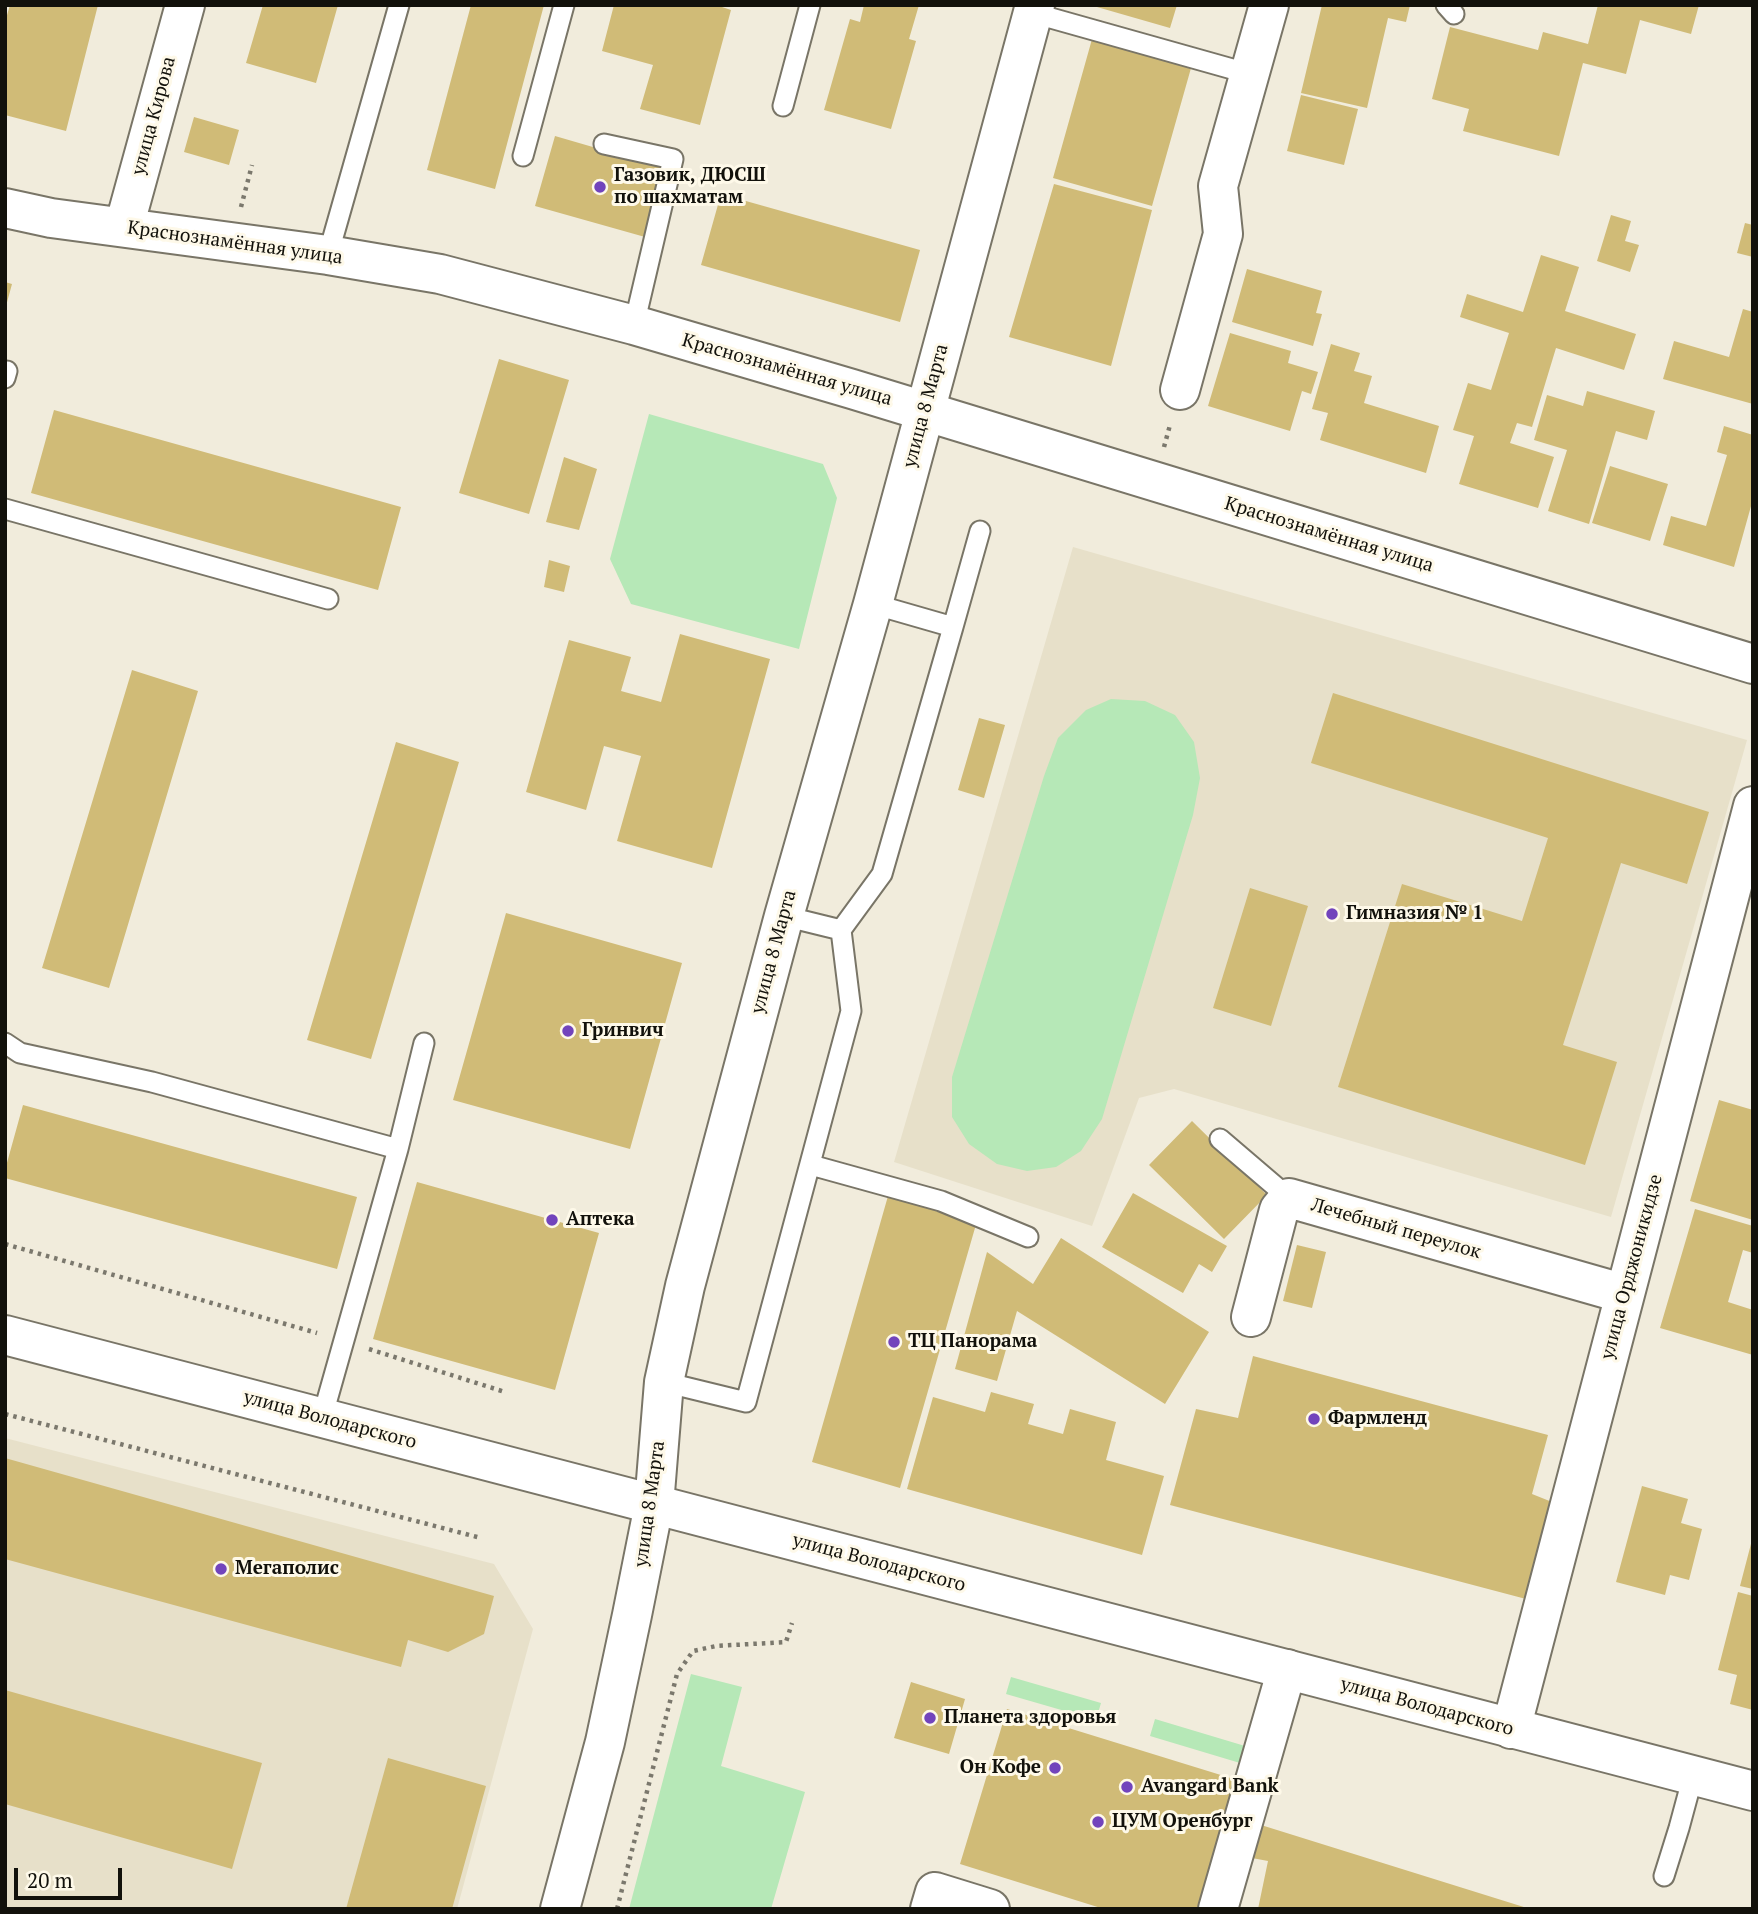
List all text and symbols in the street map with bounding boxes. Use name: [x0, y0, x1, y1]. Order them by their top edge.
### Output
street label: улица Кирова: [127, 54, 181, 178]
place label: Газовик, ДЮСШ по шахматам: [614, 165, 766, 209]
marker: Газовик, ДЮСШ по шахматам: [592, 179, 608, 195]
street label: Краснознамённая улица: [126, 217, 344, 269]
street label: Краснознамённая улица: [679, 329, 895, 411]
street label: улица 8 Марта: [899, 342, 953, 470]
street label: Краснознамённая улица: [1222, 492, 1436, 578]
street label: улица 8 Марта: [747, 888, 801, 1016]
place label: Гимназия № 1: [1346, 903, 1483, 925]
marker: Гимназия № 1: [1324, 906, 1340, 922]
place label: Гринвич: [582, 1020, 664, 1042]
marker: Гринвич: [560, 1023, 576, 1039]
street label: улица Орджоникидзе: [1596, 1172, 1668, 1362]
street label: Лечебный переулок: [1308, 1194, 1484, 1264]
place label: Аптека: [566, 1209, 635, 1231]
marker: Аптека: [544, 1212, 560, 1228]
place label: ТЦ Панорама: [908, 1331, 1037, 1353]
marker: ТЦ Панорама: [886, 1334, 902, 1350]
street label: улица Володарского: [241, 1386, 419, 1454]
place label: Фармленд: [1328, 1408, 1427, 1430]
marker: Фармленд: [1306, 1411, 1322, 1427]
street label: улица 8 Марта: [630, 1439, 670, 1569]
street label: улица Володарского: [790, 1529, 968, 1597]
place label: Мегаполис: [235, 1558, 339, 1580]
marker: Мегаполис: [213, 1561, 229, 1577]
street label: улица Володарского: [1338, 1673, 1516, 1741]
place label: Планета здоровья: [944, 1707, 1116, 1729]
marker: Планета здоровья: [922, 1710, 938, 1726]
place label: Он Кофе: [960, 1757, 1041, 1779]
marker: Он Кофе: [1047, 1760, 1063, 1776]
place label: Avangard Bank: [1141, 1776, 1279, 1798]
marker: Avangard Bank: [1119, 1779, 1135, 1795]
place label: ЦУМ Оренбург: [1112, 1811, 1253, 1833]
marker: ЦУМ Оренбург: [1090, 1814, 1106, 1830]
scale bar: [18, 1854, 126, 1898]
text: 20 m: [27, 1866, 73, 1894]

